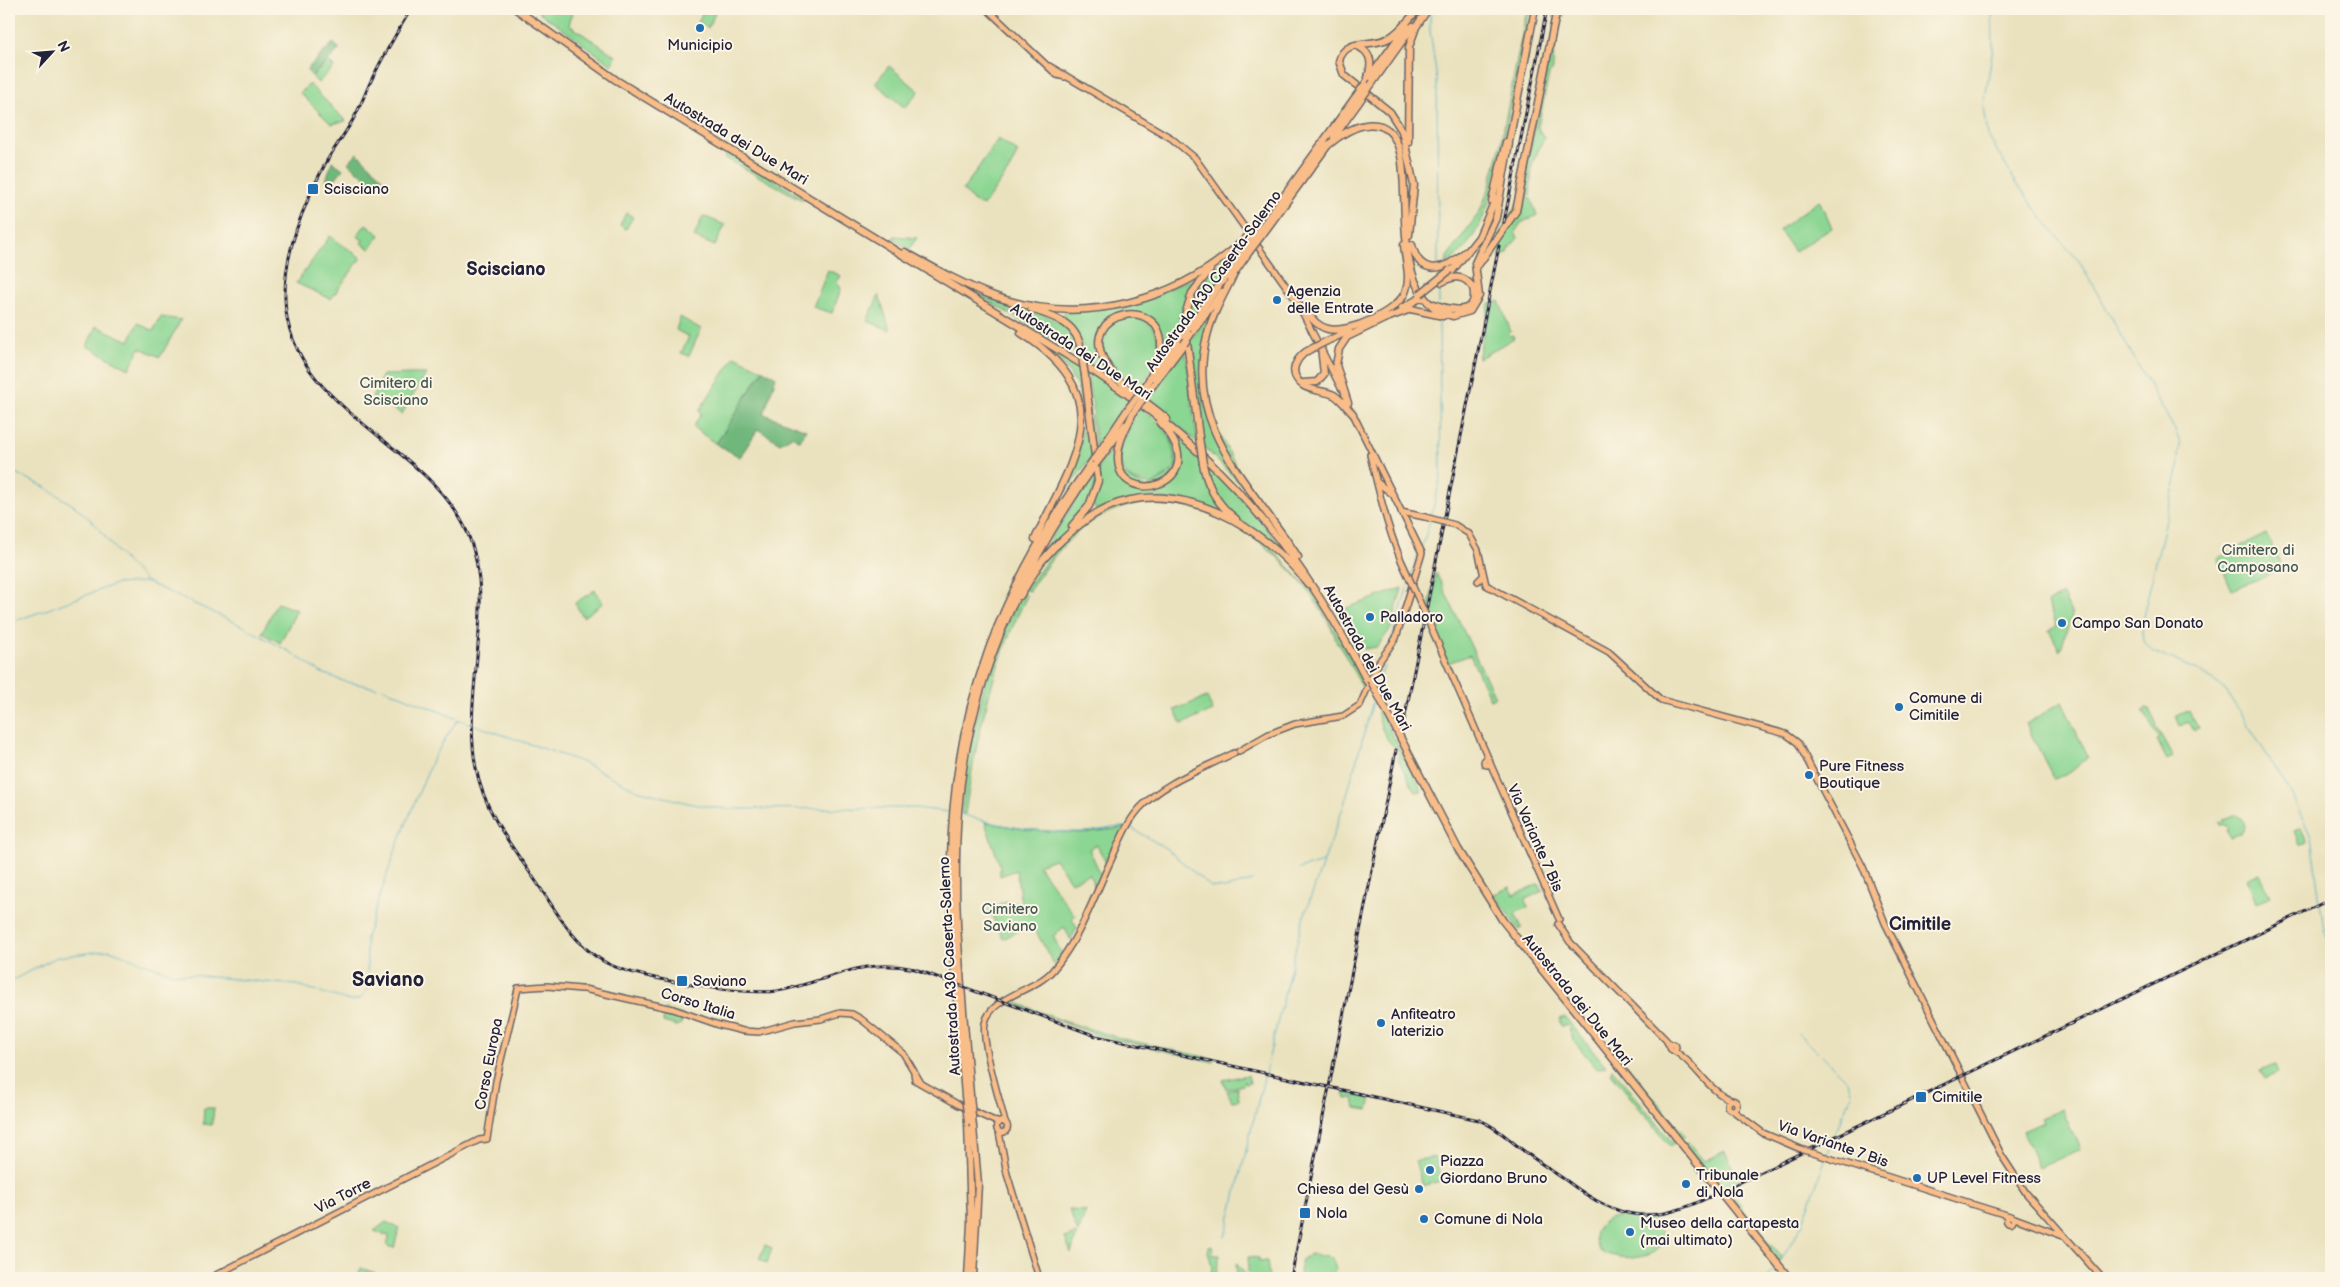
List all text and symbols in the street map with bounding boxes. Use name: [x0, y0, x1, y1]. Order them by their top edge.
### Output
marker: Municipio: [694, 22, 706, 34]
north arrow: [28, 28, 78, 78]
place label: Municipio: [667, 36, 733, 55]
text: N: [53, 38, 73, 55]
street label: Autostrada dei Due Mari: [661, 89, 811, 189]
place label: Scisciano: [324, 180, 389, 199]
marker: Scisciano: [306, 182, 320, 196]
street label: Autostrada A30 Caserta-Salerno: [1142, 187, 1286, 375]
district label: Scisciano: [467, 259, 545, 280]
place label: Agenzia delle Entrate: [1287, 282, 1374, 318]
marker: Agenzia delle Entrate: [1271, 294, 1283, 306]
street label: Autostrada dei Due Mari: [1007, 299, 1155, 405]
park label: Cimitero di Scisciano: [360, 374, 432, 410]
park label: Cimitero di Camposano: [2217, 541, 2299, 577]
street label: Autostrada dei Due Mari: [1319, 581, 1415, 735]
place label: Palladoro: [1380, 608, 1443, 627]
marker: Palladoro: [1364, 611, 1376, 623]
place label: Campo San Donato: [2072, 614, 2203, 633]
marker: Campo San Donato: [2056, 617, 2068, 629]
place label: Comune di Cimitile: [1909, 689, 1982, 725]
marker: Comune di Cimitile: [1893, 701, 1905, 713]
place label: Pure Fitness Boutique: [1819, 757, 1905, 793]
marker: Pure Fitness Boutique: [1803, 769, 1815, 781]
street label: Via Variante 7 Bis: [1503, 781, 1567, 895]
street label: Autostrada A30 Caserta-Salerno: [935, 856, 965, 1076]
park label: Cimitero Saviano: [982, 900, 1038, 936]
district label: Cimitile: [1889, 914, 1951, 935]
street label: Autostrada dei Due Mari: [1518, 930, 1636, 1070]
district label: Saviano: [352, 968, 424, 992]
place label: Saviano: [693, 972, 747, 991]
marker: Saviano: [675, 974, 689, 988]
street label: Corso Italia: [658, 984, 738, 1024]
place label: Anfiteatro laterizio: [1391, 1005, 1456, 1041]
street label: Corso Europa: [471, 1016, 507, 1112]
marker: Anfiteatro laterizio: [1375, 1017, 1387, 1029]
place label: Cimitile: [1932, 1088, 1982, 1107]
marker: Cimitile: [1914, 1090, 1928, 1104]
street label: Via Variante 7 Bis: [1775, 1116, 1891, 1172]
place label: Piazza Giordano Bruno: [1440, 1152, 1548, 1188]
marker: Piazza Giordano Bruno: [1424, 1164, 1436, 1176]
place label: Tribunale di Nola: [1696, 1166, 1759, 1202]
place label: UP Level Fitness: [1927, 1169, 2042, 1188]
marker: UP Level Fitness: [1911, 1172, 1923, 1184]
street label: Via Torre: [312, 1174, 374, 1218]
marker: Tribunale di Nola: [1680, 1178, 1692, 1190]
place label: Chiesa del Gesù: [1297, 1180, 1409, 1199]
marker: Chiesa del Gesù: [1413, 1183, 1425, 1195]
place label: Nola: [1316, 1204, 1348, 1223]
marker: Nola: [1298, 1206, 1312, 1220]
place label: Comune di Nola: [1434, 1210, 1543, 1229]
marker: Comune di Nola: [1418, 1213, 1430, 1225]
place label: Museo della cartapesta (mai ultimato): [1640, 1214, 1799, 1250]
marker: Museo della cartapesta (mai ultimato): [1624, 1226, 1636, 1238]

